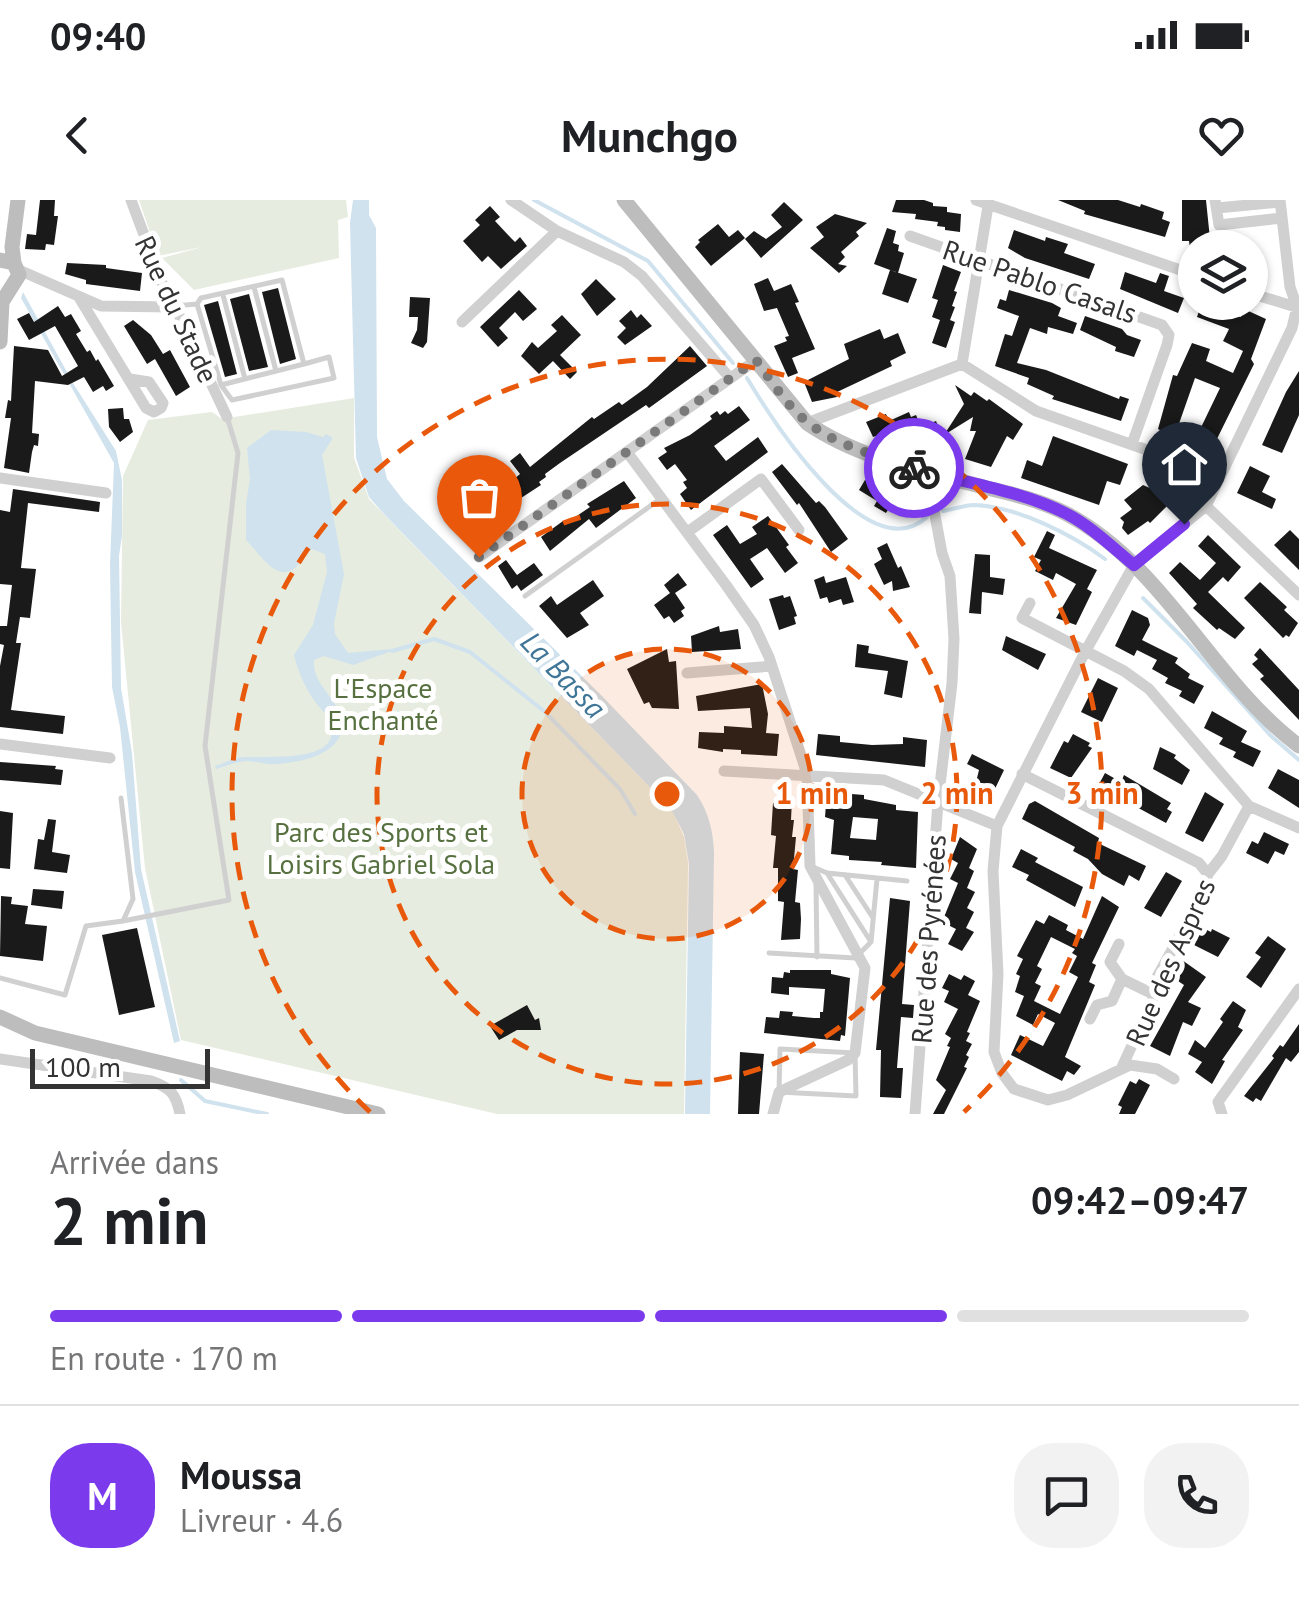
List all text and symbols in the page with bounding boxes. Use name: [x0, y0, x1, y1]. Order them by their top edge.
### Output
text: 09:40: [50, 11, 146, 60]
text: Munchgo: [561, 106, 738, 164]
icon: back: [50, 108, 105, 163]
icon: heart: [1194, 108, 1249, 163]
street label: Rue du Stade: [127, 229, 227, 389]
map controls: [1178, 230, 1268, 320]
button: layers: [1178, 230, 1268, 320]
street label: Rue Pablo Casals: [938, 231, 1142, 331]
courier: [864, 418, 964, 518]
pin: [1142, 422, 1227, 525]
icon: home: [1157, 437, 1212, 492]
icon: bike: [887, 441, 942, 496]
pin: [437, 455, 522, 558]
icon: bag: [452, 470, 507, 525]
water label: La Bassa: [513, 622, 615, 726]
park label: L'Espace Enchanté: [328, 669, 438, 738]
text: 1 min: [775, 773, 849, 812]
text: 2 min: [920, 773, 994, 812]
text: 3 min: [1065, 773, 1139, 812]
centre of rings: [649, 776, 685, 812]
park label: Parc des Sports et Loisirs Gabriel Sola: [267, 813, 495, 882]
street label: Rue des Pyrénées: [902, 833, 954, 1045]
street label: Rue des Aspres: [1117, 872, 1223, 1052]
scale bar: [30, 1044, 210, 1088]
text: 100 m: [45, 1048, 121, 1085]
text: Arrivée dans: [50, 1141, 219, 1183]
text: 09:42–09:47: [1031, 1175, 1249, 1224]
text: 2 min: [50, 1178, 209, 1262]
text: En route · 170 m: [50, 1337, 278, 1379]
button: chat: [1014, 1443, 1119, 1548]
button: phone: [1144, 1443, 1249, 1548]
text: Moussa: [180, 1450, 302, 1499]
text: M: [87, 1471, 118, 1520]
text: Livreur · 4.6: [180, 1499, 343, 1541]

